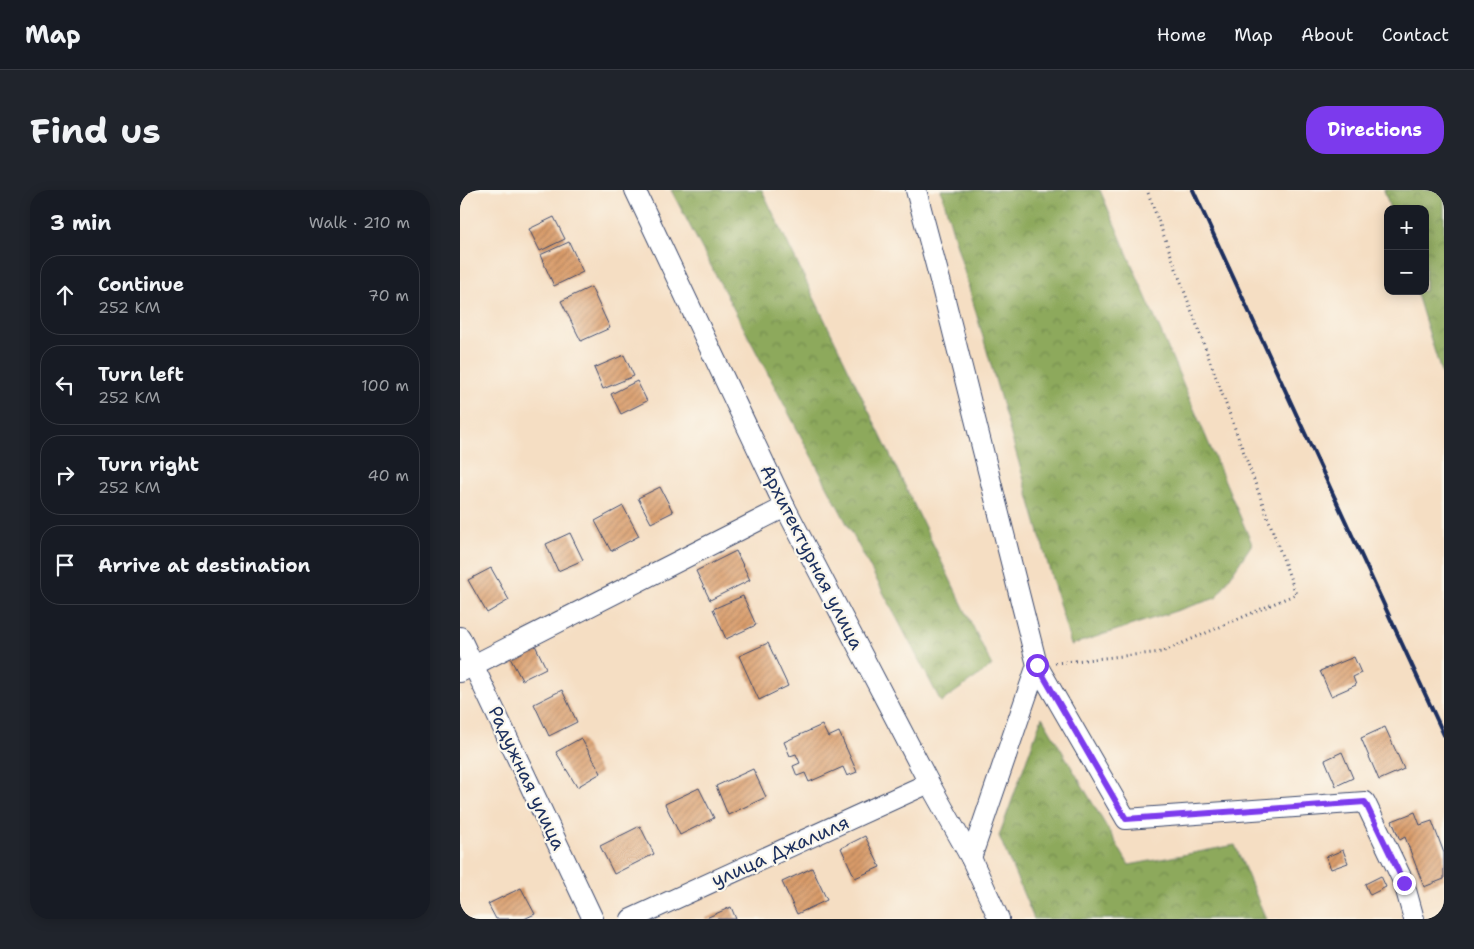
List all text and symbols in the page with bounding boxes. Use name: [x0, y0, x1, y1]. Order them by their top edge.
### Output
text: Map: [25, 19, 81, 51]
text: Home: [1157, 23, 1206, 47]
text: Map: [1234, 23, 1273, 47]
text: About: [1301, 23, 1354, 47]
text: Contact: [1382, 23, 1449, 47]
button: Directions: [1306, 106, 1444, 154]
text: Find us: [30, 107, 161, 154]
map controls: [1384, 205, 1429, 295]
button: +: [1384, 205, 1429, 250]
text: 3 min: [50, 209, 111, 237]
text: Walk · 210 m: [309, 212, 410, 233]
button: −: [1384, 250, 1429, 295]
text: Continue: [98, 272, 184, 297]
icon: ahead: [51, 281, 79, 309]
text: 70 m: [368, 285, 409, 306]
text: 252 КМ: [98, 297, 160, 318]
text: Turn left: [98, 362, 184, 387]
icon: left: [51, 371, 79, 399]
text: 100 m: [361, 375, 409, 396]
text: 252 КМ: [98, 387, 160, 408]
text: Turn right: [98, 452, 199, 477]
street label: Архитектурная улица: [755, 460, 870, 654]
icon: right: [51, 461, 79, 489]
text: 40 m: [367, 465, 409, 486]
text: 252 КМ: [98, 477, 160, 498]
icon: arrive: [51, 551, 79, 579]
text: Arrive at destination: [98, 553, 310, 578]
route start: [1026, 654, 1049, 677]
street label: Радужная улица: [483, 702, 571, 854]
street label: улица Джалиля: [707, 809, 853, 893]
route end: [1393, 872, 1416, 895]

